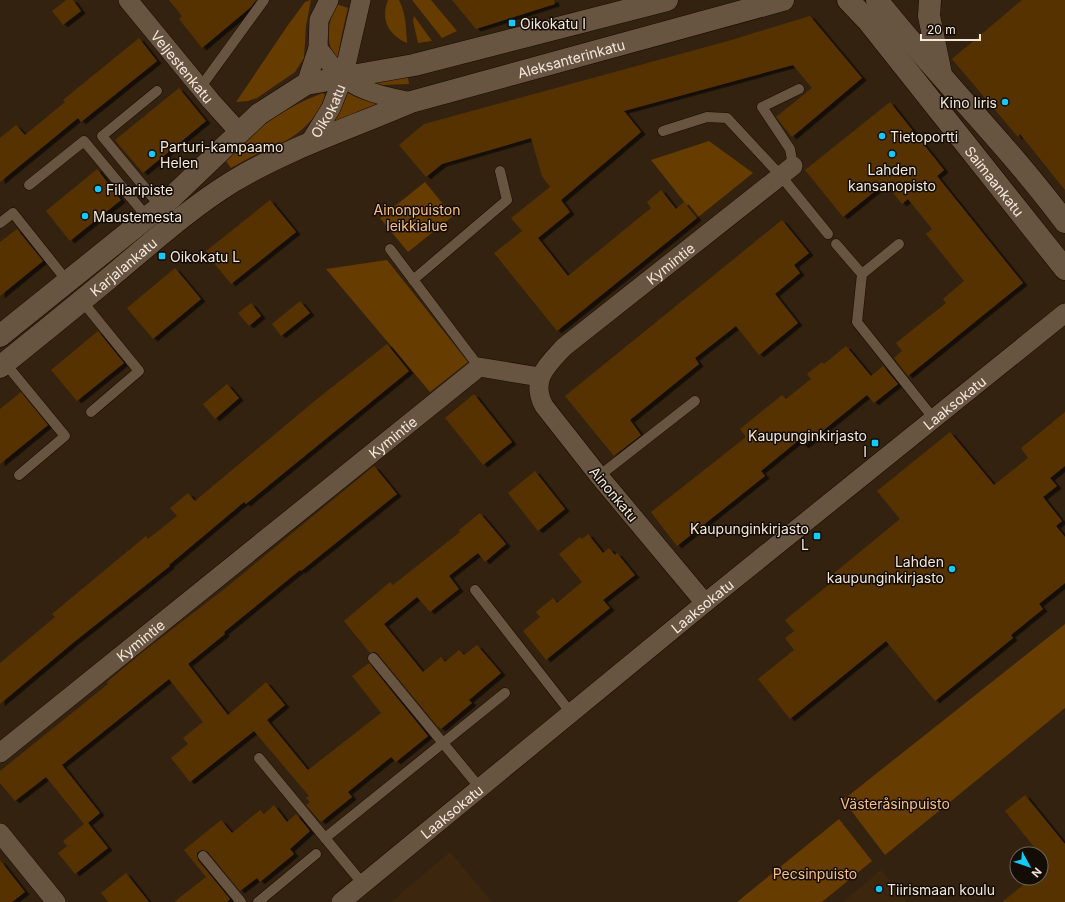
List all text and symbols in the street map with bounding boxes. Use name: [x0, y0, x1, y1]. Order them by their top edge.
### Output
place label: Oikokatu I: [520, 15, 586, 32]
scale bar: [921, 16, 980, 42]
marker: Oikokatu I: [507, 18, 517, 28]
text: 20 m: [927, 22, 956, 37]
street label: Veljestenkatu: [148, 27, 217, 106]
street label: Aleksanterinkatu: [515, 35, 627, 81]
street label: Oikokatu: [306, 81, 348, 141]
place label: Kino Iiris: [940, 94, 997, 111]
marker: Kino Iiris: [1000, 97, 1010, 107]
place label: Tietoportti: [890, 128, 958, 145]
marker: Tietoportti: [877, 131, 887, 141]
place label: Parturi-kampaamo Helen: [160, 138, 283, 171]
street label: Saimaankatu: [962, 142, 1028, 219]
marker: Parturi-kampaamo Helen: [147, 149, 157, 159]
marker: Lahden kansanopisto: [887, 149, 897, 159]
place label: Lahden kansanopisto: [848, 161, 936, 194]
place label: Fillaripiste: [106, 181, 173, 198]
marker: Fillaripiste: [93, 184, 103, 194]
park label: Ainonpuiston leikkialue: [374, 201, 460, 234]
place label: Maustemesta: [93, 208, 182, 225]
marker: Maustemesta: [80, 211, 90, 221]
street label: Karjalankatu: [86, 233, 160, 299]
street label: Kymintie: [643, 239, 698, 287]
place label: Oikokatu L: [170, 248, 240, 265]
marker: Oikokatu L: [157, 251, 167, 261]
street label: Laaksokatu: [919, 372, 989, 433]
street label: Kymintie: [365, 412, 420, 461]
place label: Kaupunginkirjasto I: [748, 427, 867, 460]
marker: Kaupunginkirjasto I: [870, 438, 880, 448]
street label: Ainonkatu: [586, 463, 642, 525]
place label: Kaupunginkirjasto L: [690, 520, 809, 553]
marker: Kaupunginkirjasto L: [812, 531, 822, 541]
place label: Lahden kaupunginkirjasto: [827, 553, 944, 586]
marker: Lahden kaupunginkirjasto: [947, 564, 957, 574]
street label: Laaksokatu: [667, 575, 737, 636]
street label: Kymintie: [113, 616, 168, 665]
street label: Laaksokatu: [417, 781, 486, 842]
park label: Västeråsinpuisto: [840, 795, 950, 812]
north arrow: [1009, 846, 1049, 886]
park label: Pecsinpuisto: [773, 865, 857, 882]
text: N: [1029, 865, 1045, 880]
place label: Tiirismaan koulu: [887, 881, 995, 898]
marker: Tiirismaan koulu: [874, 884, 884, 894]

